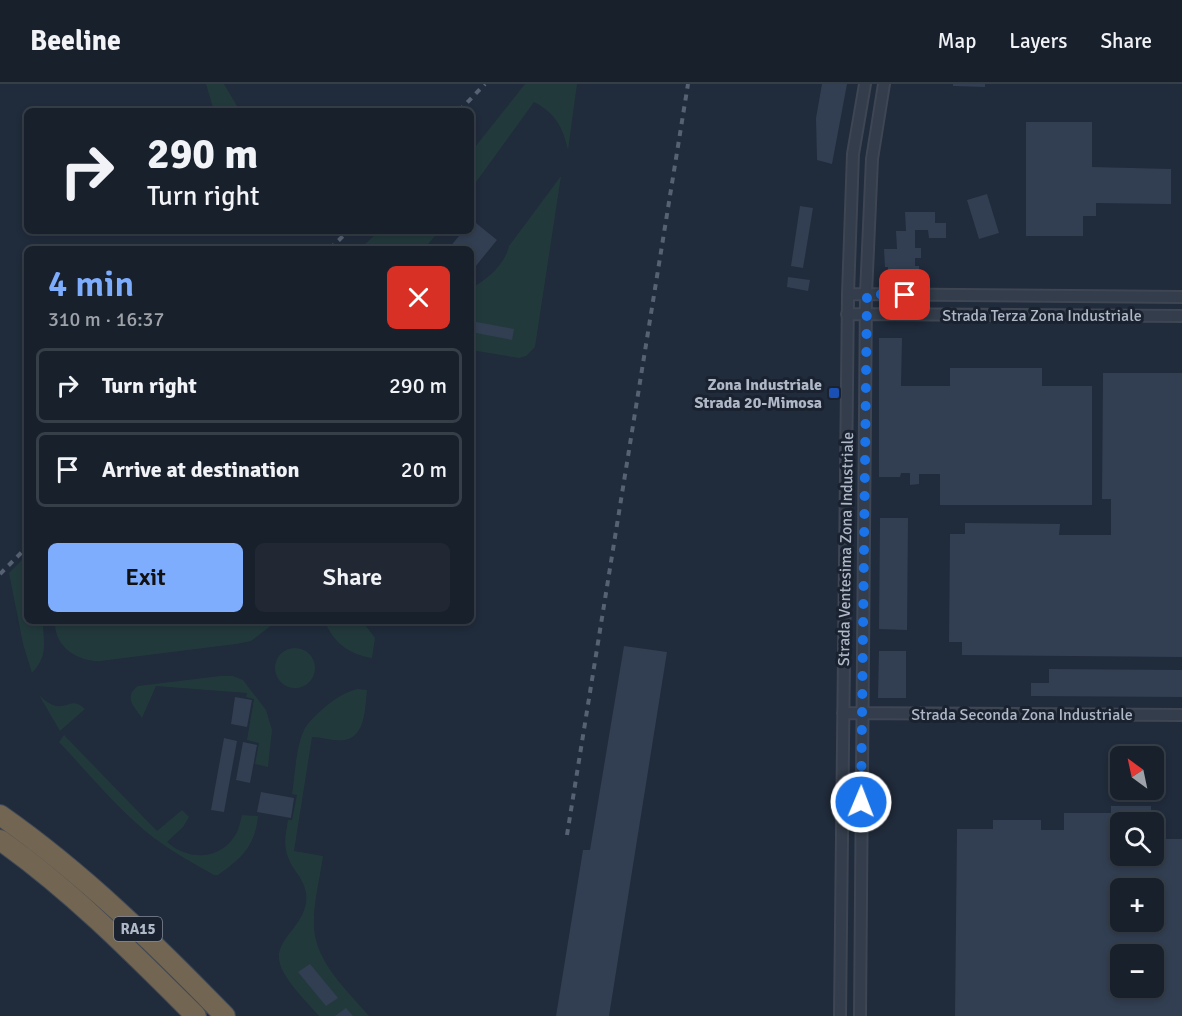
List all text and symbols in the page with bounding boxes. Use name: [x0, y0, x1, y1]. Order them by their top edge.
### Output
text: Beeline: [30, 24, 121, 58]
text: Map: [938, 28, 976, 54]
text: Layers: [1009, 28, 1067, 54]
text: Share: [1100, 28, 1152, 54]
text: 290 m: [147, 129, 258, 180]
icon: right: [48, 132, 126, 210]
text: Turn right: [147, 180, 260, 213]
text: 4 min: [48, 262, 134, 307]
button: close: [387, 266, 450, 329]
pin: [879, 269, 930, 320]
icon: arrive: [888, 278, 921, 311]
street label: Strada Terza Zona Industriale: [942, 306, 1142, 326]
text: 310 m · 16:37: [48, 307, 164, 332]
icon: right: [51, 369, 84, 402]
text: Turn right: [102, 372, 197, 399]
text: 290 m: [389, 372, 447, 399]
place label: Zona Industriale Strada 20-Mimosa: [694, 375, 822, 413]
marker: Zona Industriale Strada 20-Mimosa: [827, 386, 841, 400]
street label: Strada Ventesima Zona Industriale: [834, 432, 858, 666]
icon: arrive: [51, 453, 84, 486]
text: Arrive at destination: [102, 456, 299, 483]
text: 20 m: [401, 456, 447, 483]
button: Exit: [48, 543, 243, 612]
button: Share: [255, 543, 450, 612]
street label: Strada Seconda Zona Industriale: [911, 705, 1133, 725]
north arrow: [1110, 746, 1164, 800]
map controls: [1110, 746, 1164, 998]
position arrow: [829, 770, 893, 834]
button: search: [1110, 812, 1164, 866]
button: +: [1110, 878, 1164, 932]
road number: RA15: [114, 917, 162, 941]
button: −: [1110, 944, 1164, 998]

